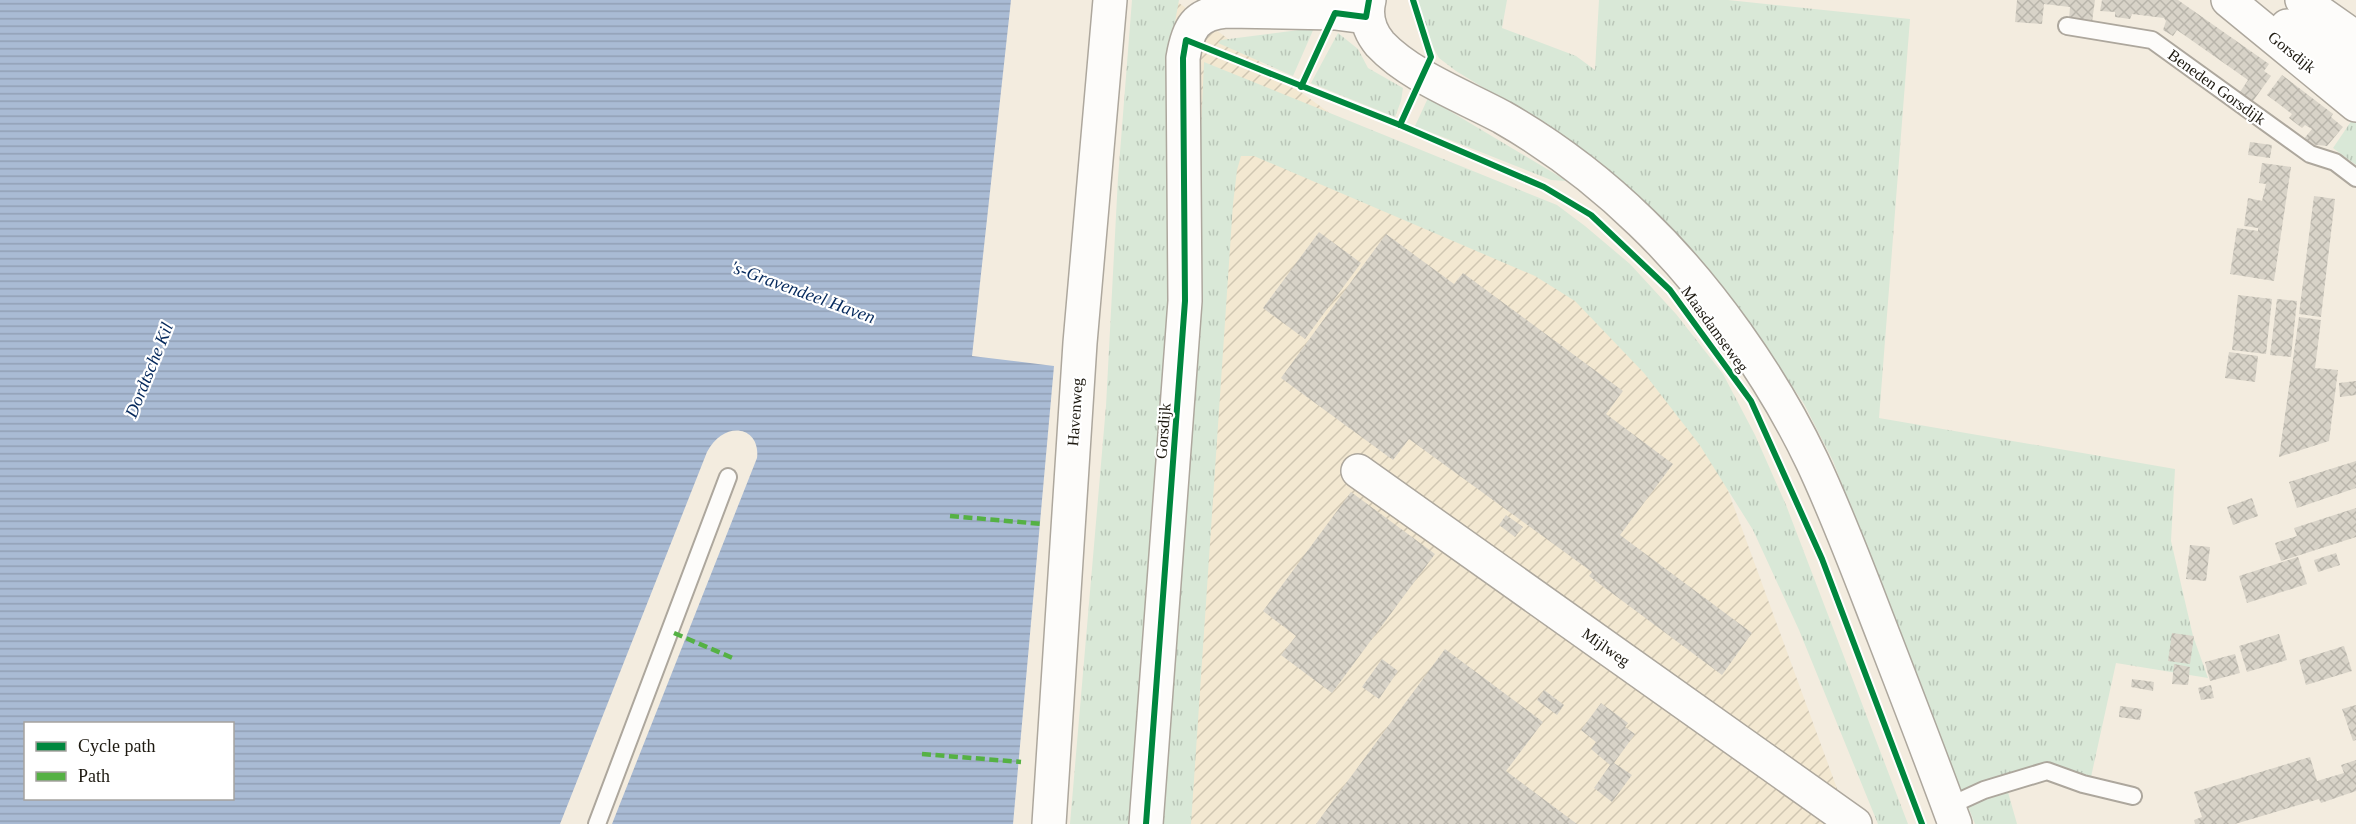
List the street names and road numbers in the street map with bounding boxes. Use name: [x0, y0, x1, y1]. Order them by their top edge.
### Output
street label: Gorsdijk: [2264, 28, 2319, 77]
street label: Beneden Gorsdijk: [2164, 46, 2269, 129]
street label: Maasdamseweg: [1677, 283, 1752, 376]
street label: Havenweg: [1064, 377, 1087, 447]
street label: Gorsdijk: [1153, 402, 1174, 460]
street label: Mijlweg: [1578, 624, 1633, 670]

